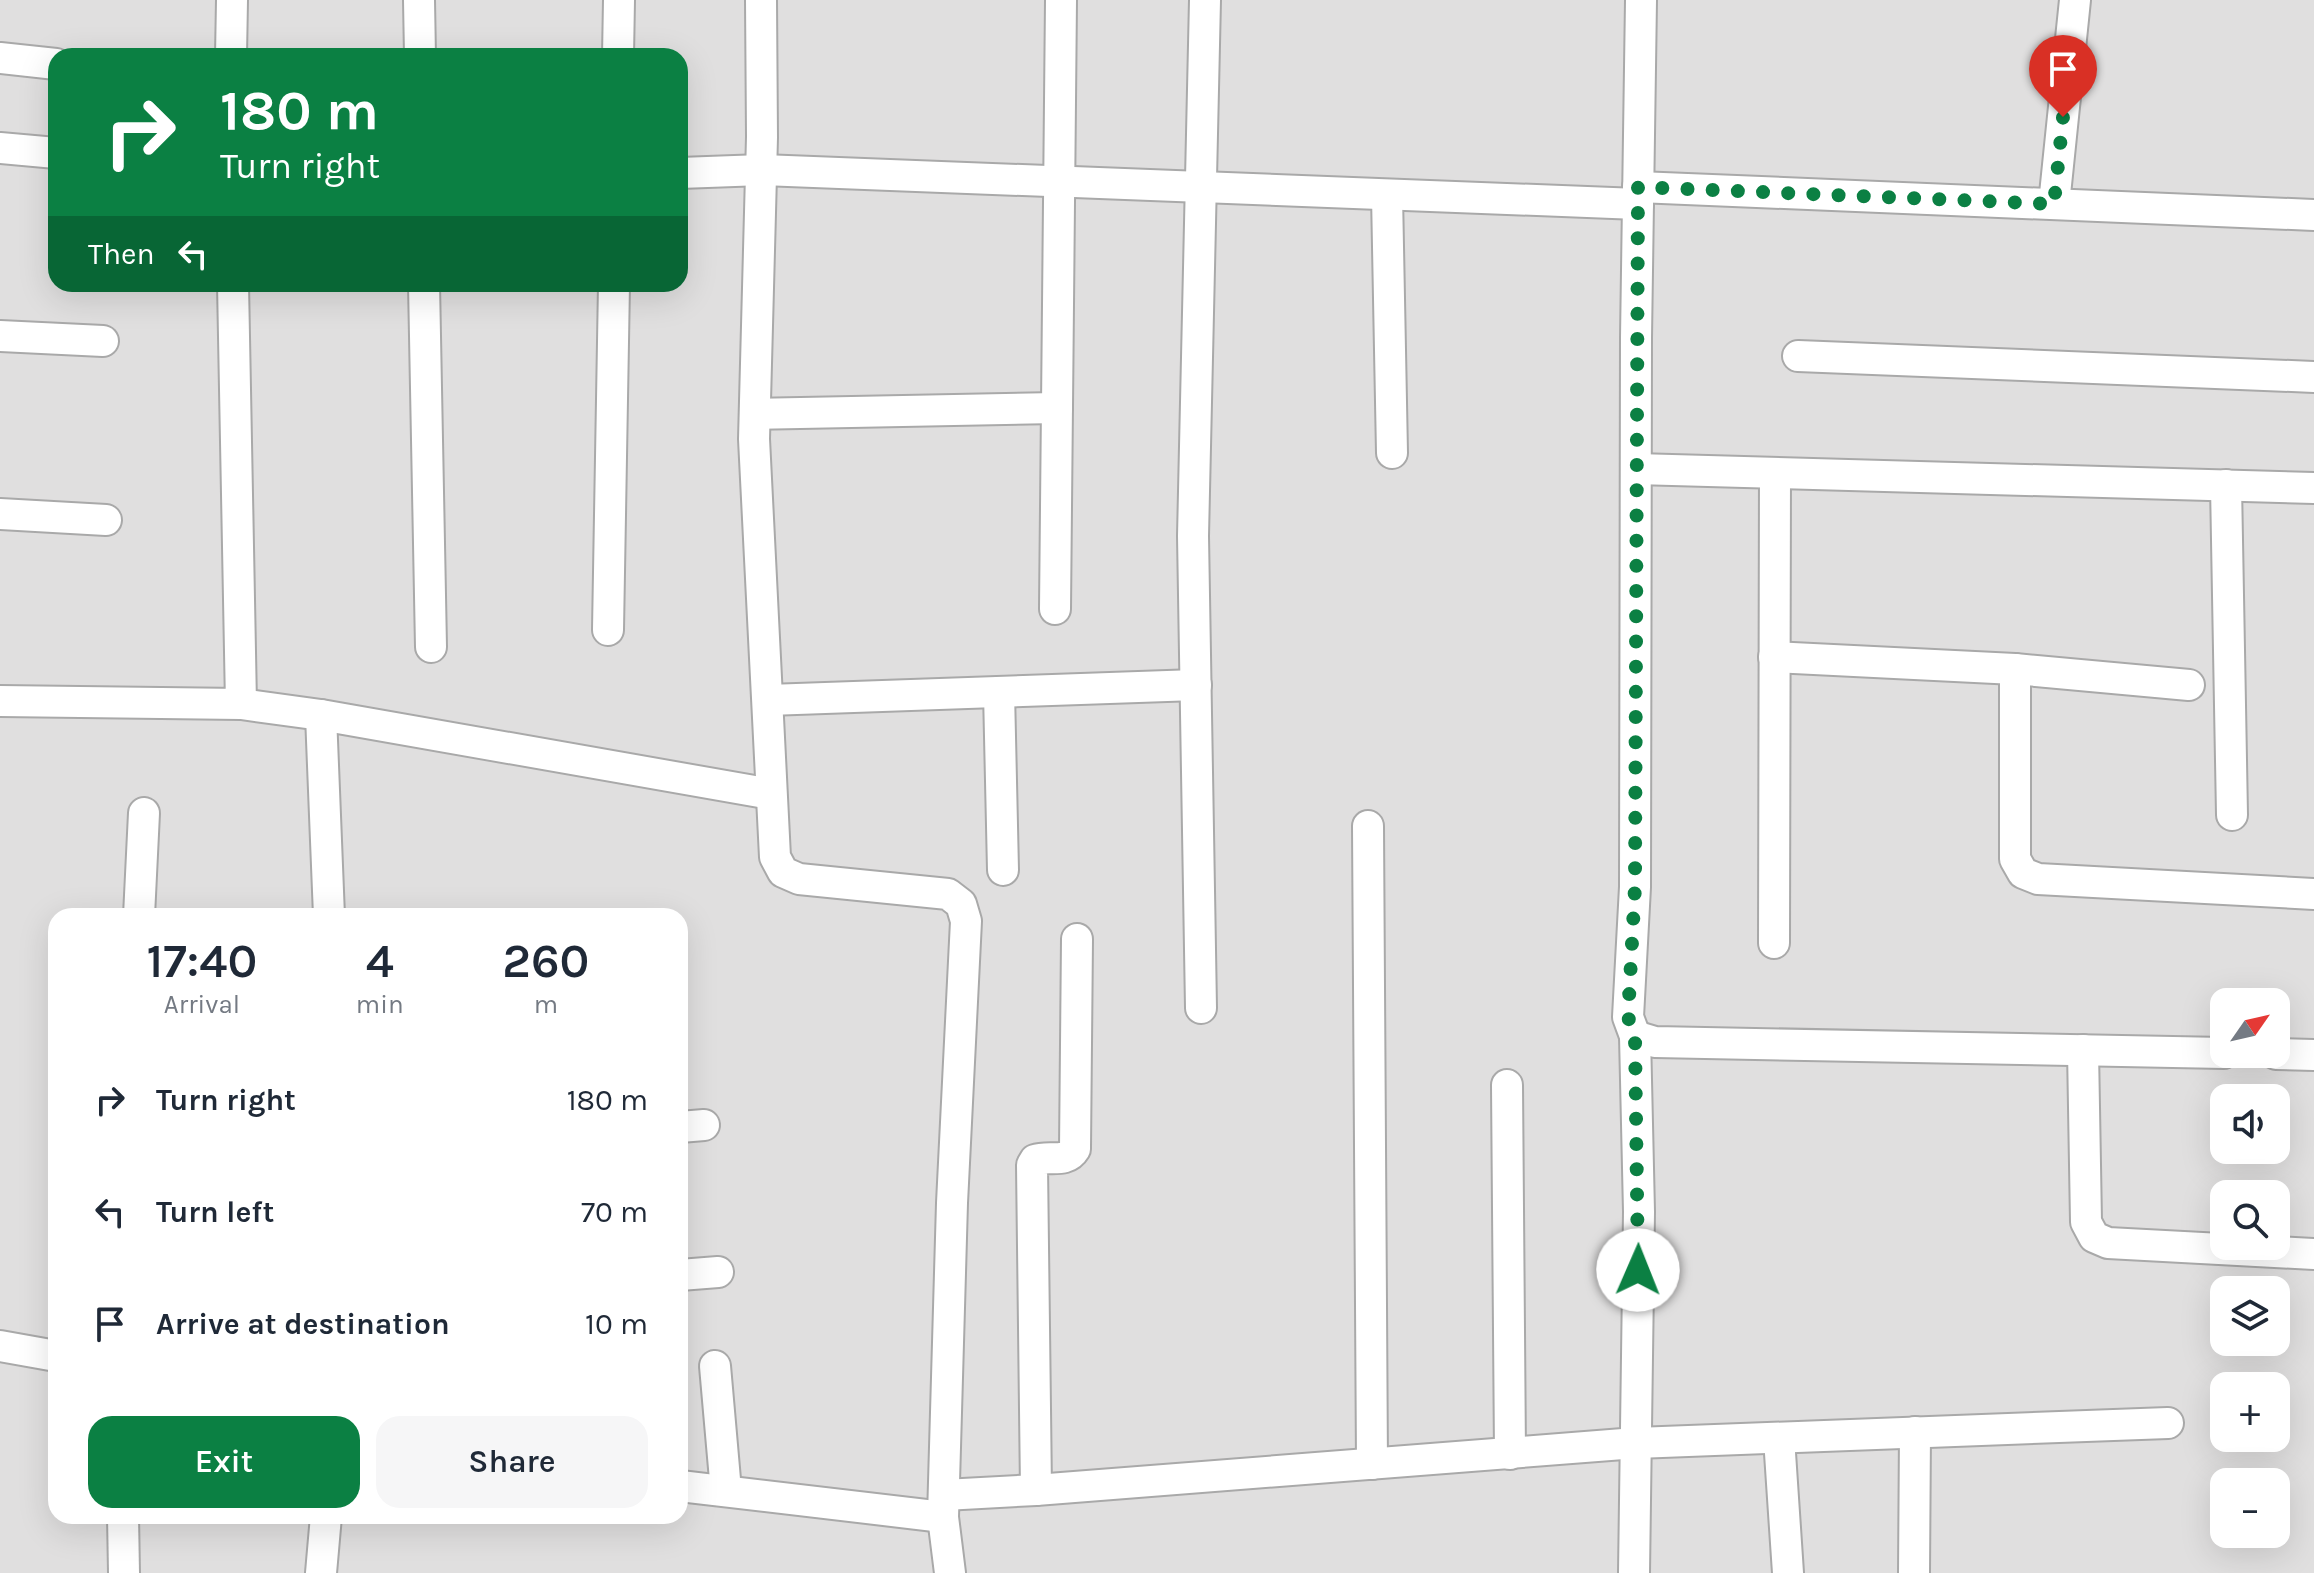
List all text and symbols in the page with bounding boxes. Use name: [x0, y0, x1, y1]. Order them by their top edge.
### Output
pin: [2029, 35, 2097, 117]
icon: arrive: [2041, 47, 2085, 91]
text: 180 m: [220, 78, 379, 143]
icon: right: [88, 80, 192, 184]
text: Turn right: [220, 145, 380, 187]
icon: left: [171, 232, 215, 276]
text: Then: [88, 236, 155, 272]
text: 17:40: [147, 933, 257, 989]
text: 4: [366, 933, 394, 989]
text: 260: [502, 933, 589, 989]
north arrow: [2210, 988, 2290, 1068]
map controls: [2210, 988, 2290, 1548]
text: Arrival: [164, 989, 240, 1020]
text: min: [356, 989, 404, 1020]
text: m: [534, 989, 558, 1020]
icon: right: [88, 1078, 132, 1122]
text: Turn right: [156, 1082, 296, 1118]
text: 180 m: [567, 1082, 648, 1118]
button: sound: [2210, 1084, 2290, 1164]
button: search: [2210, 1180, 2290, 1260]
icon: left: [88, 1190, 132, 1234]
text: Turn left: [156, 1194, 274, 1230]
text: 70 m: [581, 1194, 648, 1230]
position arrow: [1596, 1228, 1680, 1312]
button: layers: [2210, 1276, 2290, 1356]
icon: arrive: [88, 1302, 132, 1346]
text: Arrive at destination: [156, 1306, 450, 1342]
text: 10 m: [585, 1306, 648, 1342]
button: +: [2210, 1372, 2290, 1452]
button: Exit: [88, 1416, 360, 1508]
button: Share: [376, 1416, 648, 1508]
button: −: [2210, 1468, 2290, 1548]

